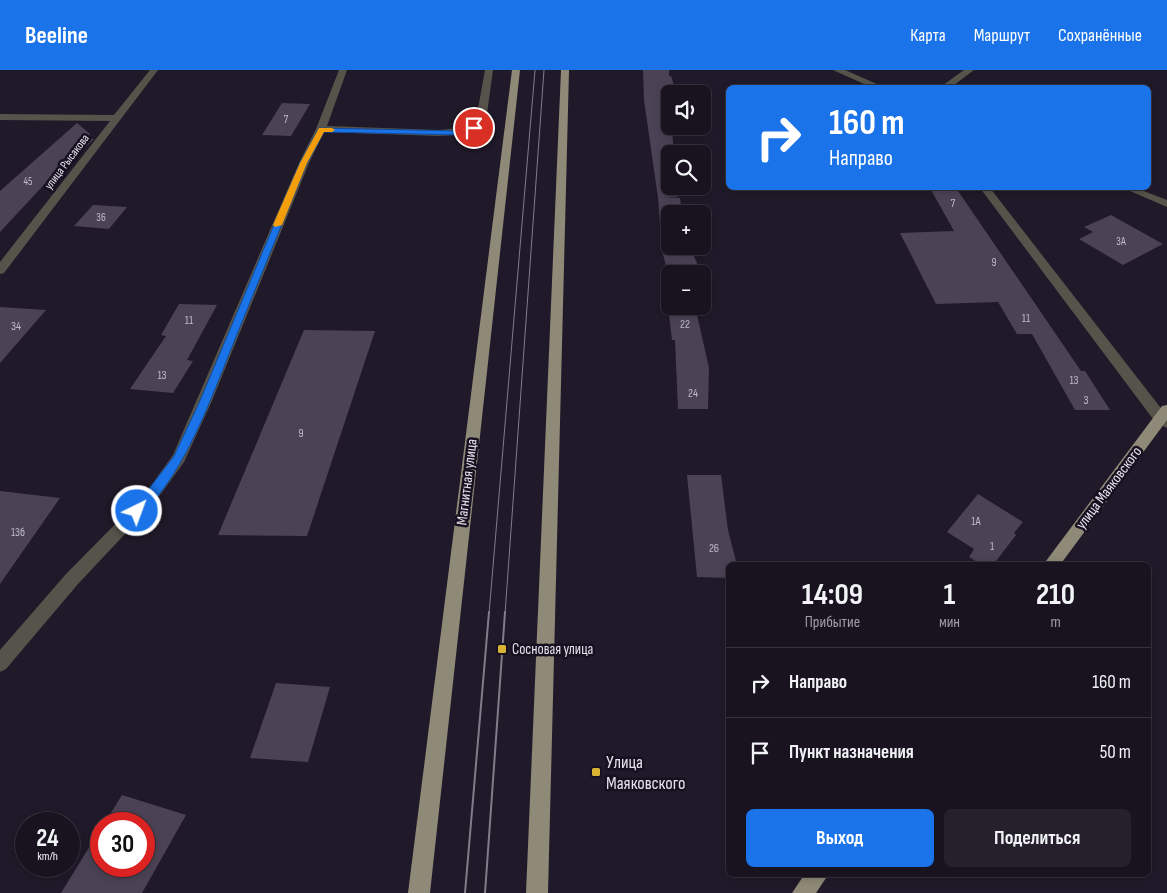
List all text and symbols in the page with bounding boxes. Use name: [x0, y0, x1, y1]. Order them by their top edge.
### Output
text: Beeline: [25, 21, 88, 50]
text: Карта: [910, 25, 946, 46]
text: Маршрут: [974, 25, 1030, 46]
text: Сохранённые: [1058, 25, 1142, 46]
map controls: [661, 85, 711, 315]
button: sound: [661, 85, 711, 135]
text: 160 m: [829, 102, 905, 145]
icon: right: [746, 105, 811, 170]
pin: [453, 107, 495, 149]
house number: 7: [284, 113, 289, 126]
icon: arrive: [460, 114, 488, 142]
street label: улица Рысакова: [41, 131, 93, 193]
button: search: [661, 145, 711, 195]
text: Направо: [829, 145, 893, 172]
house number: 45: [23, 175, 33, 188]
house number: 7: [951, 197, 956, 210]
button: +: [661, 205, 711, 255]
house number: 36: [96, 211, 106, 224]
house number: 3А: [1116, 235, 1126, 248]
house number: 9: [992, 256, 997, 269]
button: −: [661, 265, 711, 315]
house number: 11: [1022, 311, 1031, 326]
house number: 11: [185, 313, 194, 328]
house number: 22: [680, 317, 690, 332]
house number: 34: [11, 319, 21, 334]
house number: 13: [157, 368, 167, 383]
house number: 13: [1069, 373, 1079, 388]
house number: 24: [688, 386, 698, 401]
house number: 3: [1083, 393, 1089, 408]
house number: 9: [298, 426, 304, 441]
street label: Магнитная улица: [452, 438, 482, 526]
street label: улица Маяковского: [1072, 443, 1146, 533]
position arrow: [110, 484, 162, 536]
house number: 1А: [971, 514, 982, 529]
house number: 13б: [11, 525, 25, 540]
house number: 1: [990, 539, 995, 554]
house number: 26: [709, 541, 719, 556]
text: 14:09: [802, 577, 863, 613]
text: 1: [944, 577, 955, 613]
text: 210: [1036, 577, 1075, 613]
text: Прибытие: [805, 613, 860, 632]
text: мин: [939, 613, 960, 632]
text: m: [1050, 613, 1061, 632]
place label: Сосновая улица: [512, 640, 593, 659]
marker: Сосновая улица: [496, 643, 508, 655]
icon: right: [746, 669, 774, 697]
text: Направо: [789, 671, 847, 694]
text: 160 m: [1092, 671, 1131, 694]
icon: arrive: [746, 739, 774, 767]
text: Пункт назначения: [789, 741, 914, 764]
text: 50 m: [1100, 741, 1131, 764]
place label: Улица Маяковского: [606, 752, 686, 794]
marker: Улица Маяковского: [590, 766, 602, 778]
button: Выход: [746, 809, 934, 867]
button: Поделиться: [944, 809, 1131, 867]
speed limit sign: 30: [90, 812, 155, 877]
text: 24: [36, 823, 59, 854]
text: km/h: [37, 849, 58, 864]

